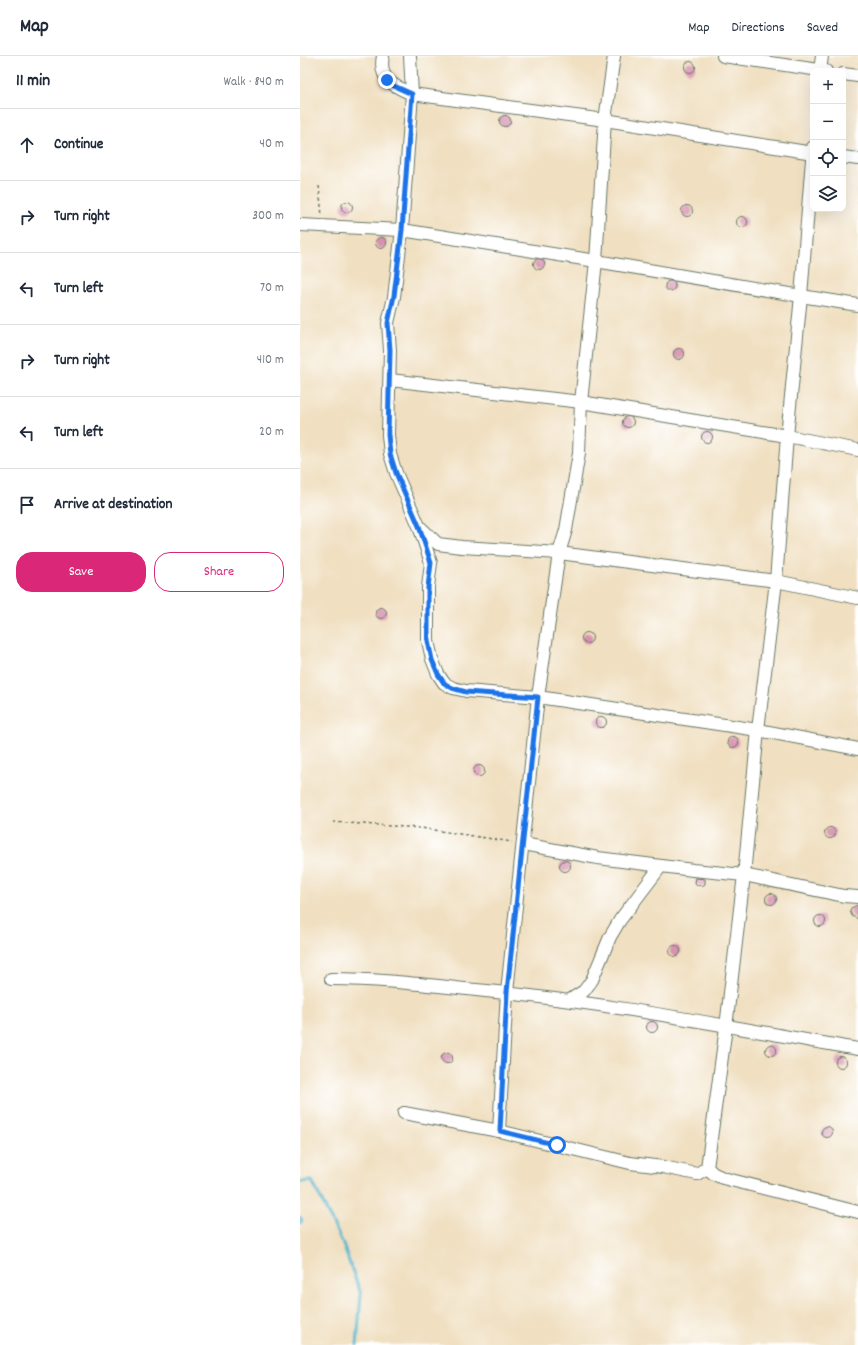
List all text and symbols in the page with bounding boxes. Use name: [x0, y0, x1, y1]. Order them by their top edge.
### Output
text: Map: [20, 14, 49, 41]
text: Map: [688, 18, 710, 38]
text: Directions: [732, 18, 785, 38]
text: Saved: [807, 18, 838, 38]
map controls: [810, 68, 846, 212]
button: +: [810, 68, 846, 104]
text: 11 min: [16, 70, 50, 94]
route end: [378, 71, 396, 89]
text: Walk · 840 m: [223, 73, 284, 92]
button: −: [810, 104, 846, 140]
icon: ahead: [16, 134, 38, 156]
text: Continue: [54, 134, 103, 156]
text: 40 m: [260, 135, 284, 154]
button: locate: [810, 140, 846, 176]
button: layers: [810, 176, 846, 212]
icon: right: [16, 206, 38, 228]
text: Turn right: [54, 206, 110, 228]
text: 300 m: [252, 207, 284, 226]
icon: left: [16, 278, 38, 300]
text: Turn left: [54, 278, 103, 300]
text: 70 m: [260, 279, 284, 298]
icon: right: [16, 350, 38, 372]
text: Turn right: [54, 350, 110, 372]
text: 410 m: [257, 351, 284, 370]
icon: left: [16, 422, 38, 444]
text: Turn left: [54, 422, 103, 444]
text: 20 m: [259, 423, 284, 442]
icon: arrive: [16, 494, 38, 516]
text: Arrive at destination: [54, 494, 172, 516]
button: Save: [16, 552, 146, 592]
button: Share: [154, 552, 284, 592]
route start: [548, 1136, 566, 1154]

